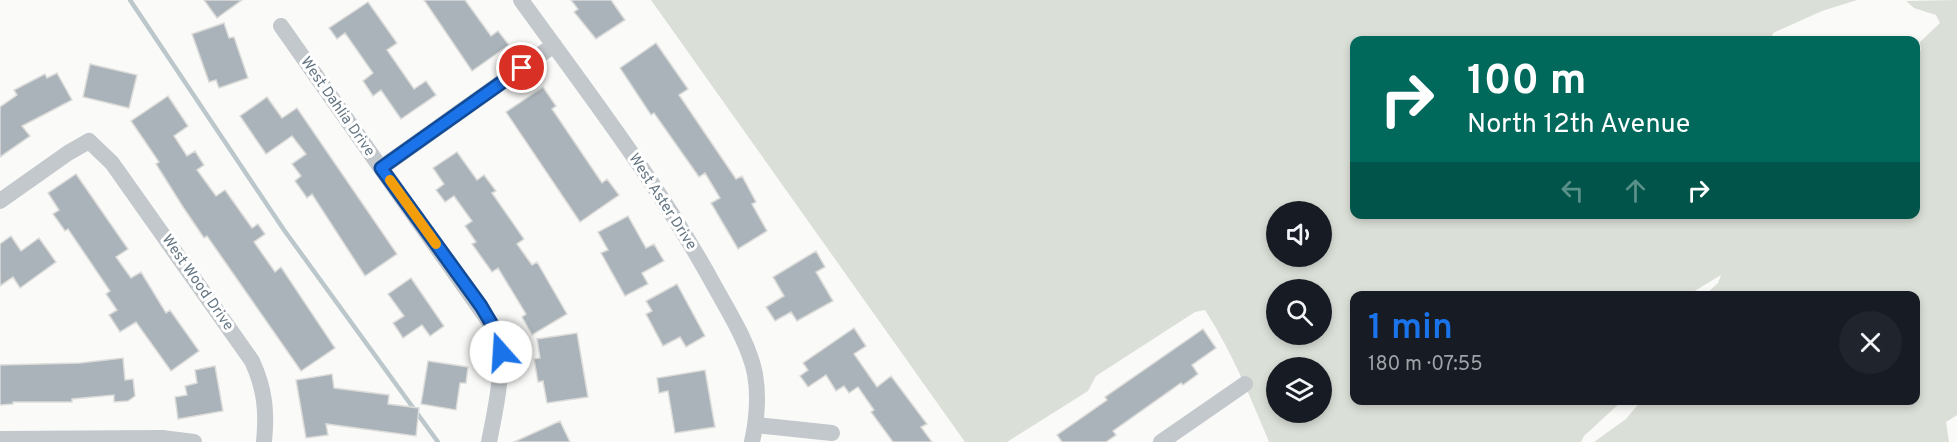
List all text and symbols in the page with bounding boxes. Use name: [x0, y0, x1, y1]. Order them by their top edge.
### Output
pin: [496, 42, 547, 93]
icon: arrive: [505, 51, 538, 84]
street label: West Dahlia Drive: [296, 54, 378, 160]
text: 100 m: [1467, 56, 1586, 109]
icon: right: [1368, 60, 1446, 138]
text: North 12th Avenue: [1467, 108, 1690, 142]
street label: West Aster Drive: [624, 150, 700, 254]
icon: left: [1556, 174, 1589, 207]
icon: ahead: [1619, 174, 1652, 207]
icon: right: [1682, 174, 1715, 207]
map controls: [1266, 201, 1332, 423]
button: sound: [1266, 201, 1332, 267]
street label: West Wood Drive: [157, 231, 237, 335]
button: search: [1266, 279, 1332, 345]
text: 1 min: [1368, 306, 1453, 352]
button: close: [1839, 311, 1902, 374]
position arrow: [469, 320, 533, 384]
text: 180 m · 07:55: [1368, 352, 1483, 378]
button: layers: [1266, 357, 1332, 423]

